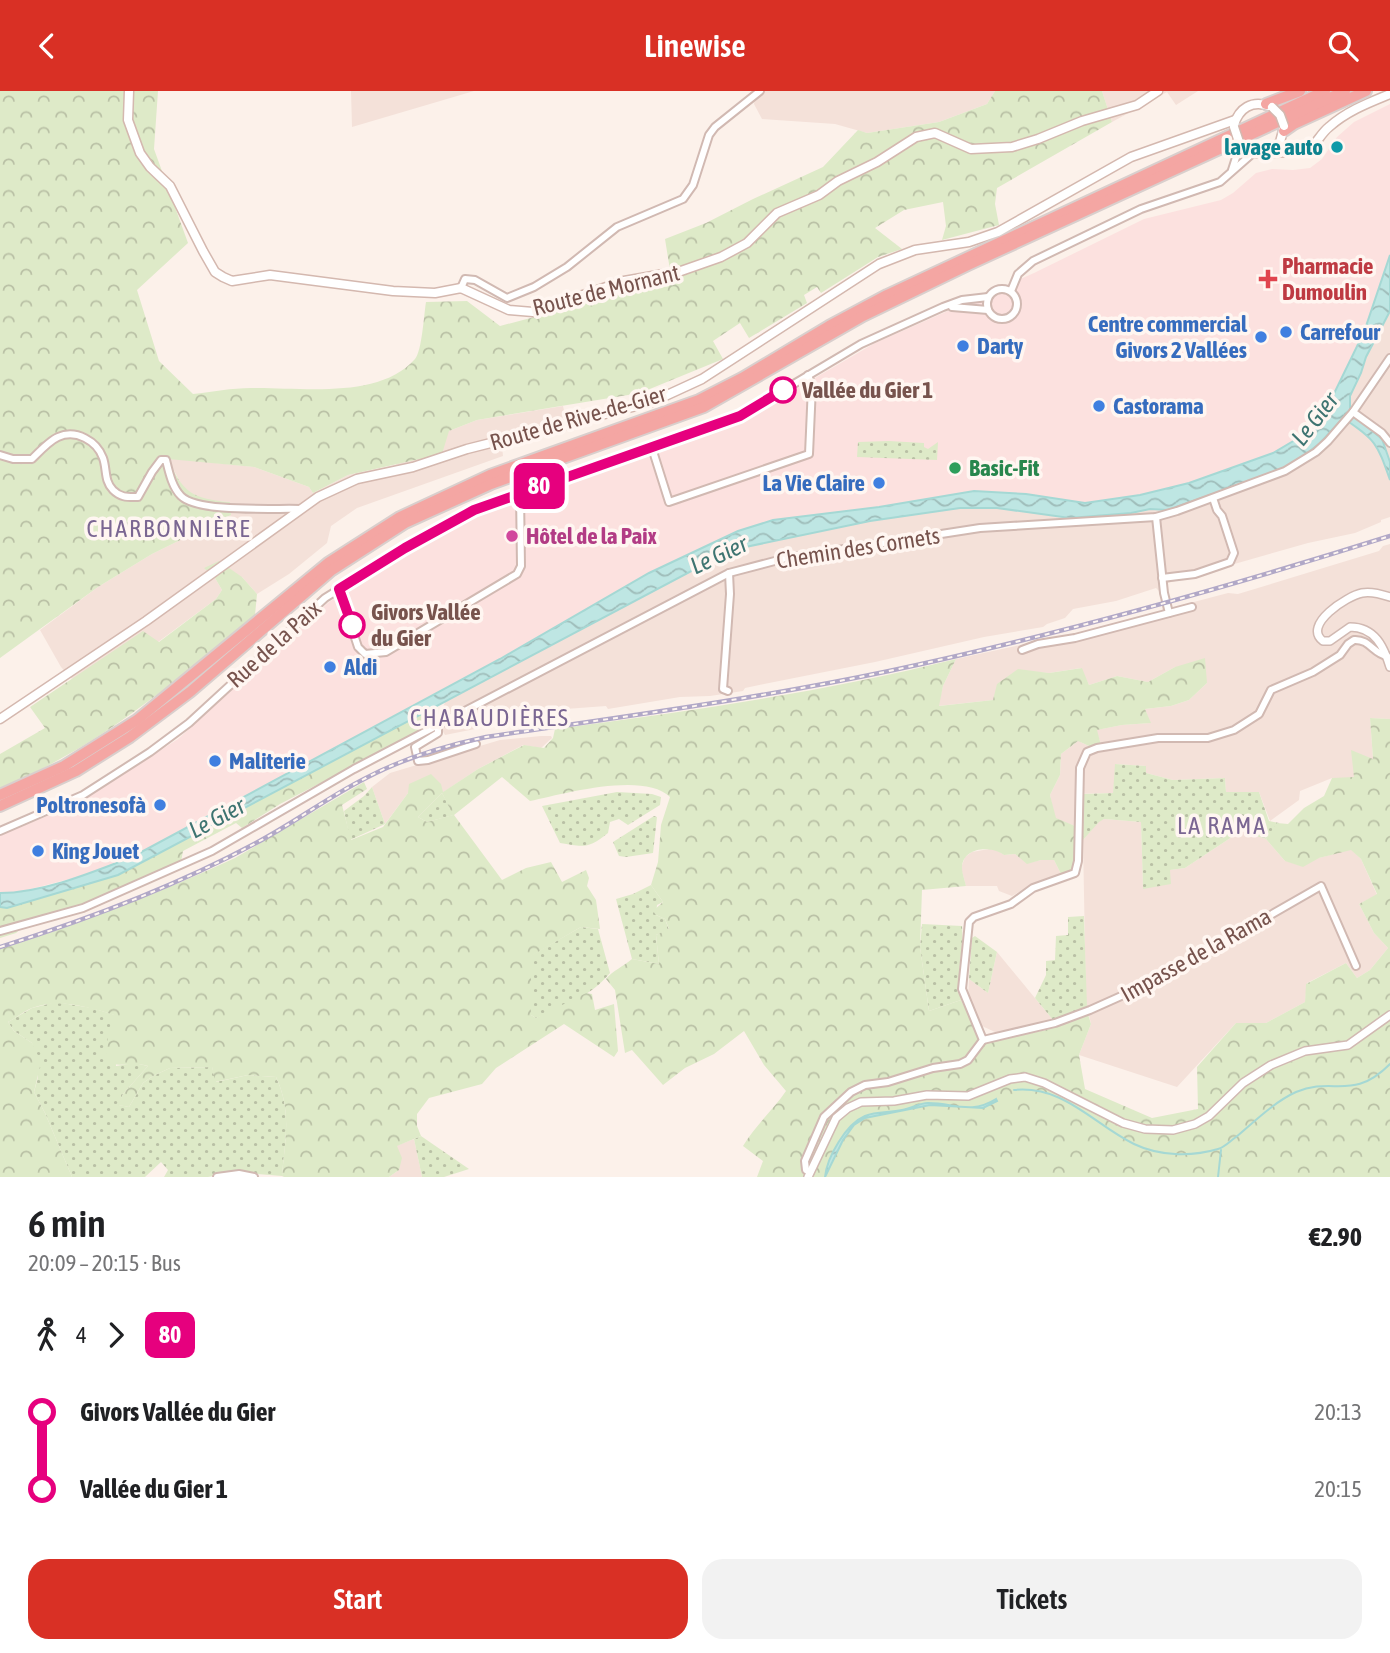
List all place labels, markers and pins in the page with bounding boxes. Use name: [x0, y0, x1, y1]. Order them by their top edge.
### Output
place label: lavage auto: [1224, 134, 1323, 160]
marker: lavage auto: [1329, 139, 1345, 155]
place label: Pharmacie Dumoulin: [1282, 253, 1373, 305]
marker: Pharmacie Dumoulin: [1260, 271, 1276, 287]
place label: Centre commercial Givors 2 Vallées: [1088, 311, 1248, 363]
place label: Carrefour: [1300, 319, 1381, 345]
marker: Carrefour: [1278, 324, 1294, 340]
marker: Centre commercial Givors 2 Vallées: [1253, 329, 1269, 345]
place label: Darty: [977, 333, 1024, 359]
marker: Darty: [955, 338, 971, 354]
marker: Vallée du Gier 1: [770, 377, 796, 403]
place label: Vallée du Gier 1: [801, 377, 933, 403]
place label: Castorama: [1113, 393, 1204, 419]
marker: Castorama: [1091, 398, 1107, 414]
place label: Basic-Fit: [969, 455, 1040, 481]
marker: Basic-Fit: [947, 460, 963, 476]
place label: La Vie Claire: [762, 470, 865, 496]
marker: La Vie Claire: [871, 475, 887, 491]
place label: Hôtel de la Paix: [526, 523, 657, 549]
marker: Hôtel de la Paix: [504, 528, 520, 544]
place label: Givors Vallée du Gier: [371, 599, 481, 651]
marker: Givors Vallée du Gier: [339, 612, 365, 638]
place label: Aldi: [343, 654, 377, 680]
marker: Aldi: [322, 659, 338, 675]
place label: Maliterie: [229, 748, 306, 774]
marker: Maliterie: [207, 753, 223, 769]
place label: Poltronesofà: [36, 792, 146, 818]
marker: Poltronesofà: [152, 797, 168, 813]
place label: King Jouet: [52, 838, 139, 864]
marker: King Jouet: [30, 843, 46, 859]

